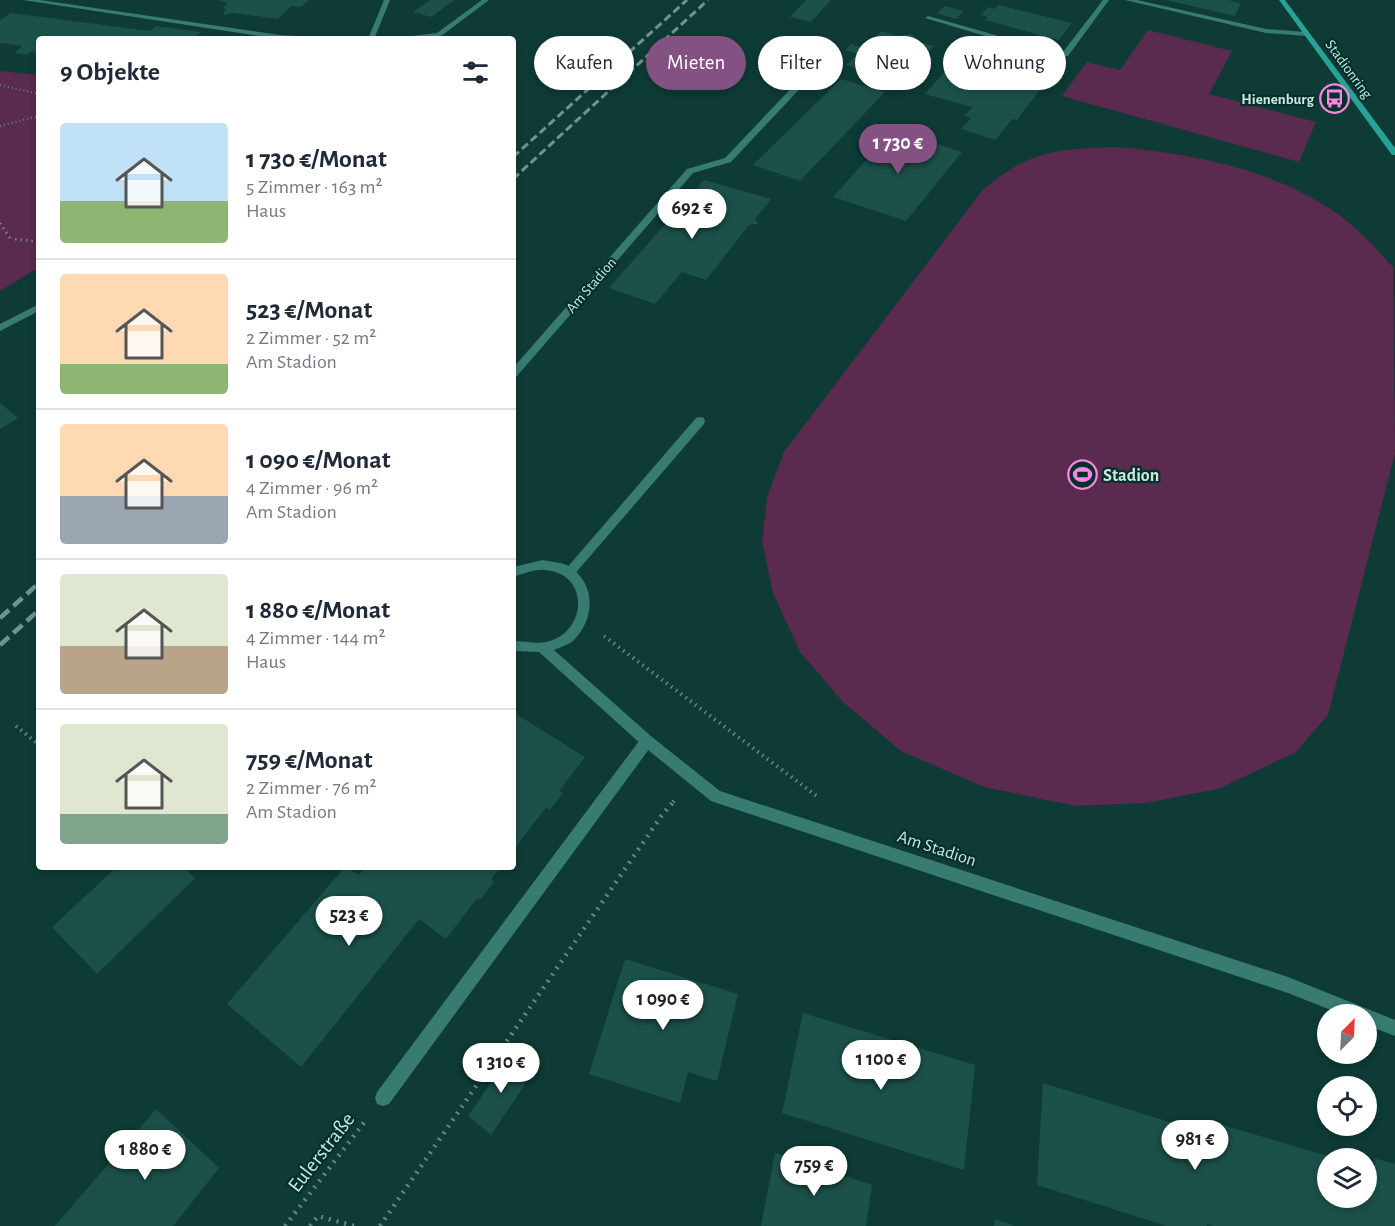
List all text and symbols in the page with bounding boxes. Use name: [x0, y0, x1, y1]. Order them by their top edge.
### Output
chip: Kaufen: [534, 36, 634, 90]
chip: Mieten: [646, 36, 746, 90]
chip: Filter: [758, 36, 843, 90]
chip: Neu: [855, 36, 931, 90]
chip: Wohnung: [943, 36, 1066, 90]
street label: Stadionring: [1322, 37, 1375, 102]
icon: filters: [459, 56, 492, 89]
text: 9 Objekte: [60, 59, 160, 85]
bus stop icon: Hienenburg: [1319, 83, 1351, 115]
place label: Hienenburg: [1241, 92, 1314, 107]
pin: 1 730 €: [843, 124, 953, 175]
text: 1 730 €: [873, 133, 923, 153]
text: 1 730 €/Monat: [246, 146, 387, 172]
icon: home: [108, 147, 180, 219]
text: 5 Zimmer · 163 m²: [246, 177, 383, 197]
pin: 692 €: [650, 189, 734, 240]
text: 692 €: [671, 198, 713, 218]
text: Haus: [246, 201, 286, 221]
street label: Am Stadion: [563, 255, 619, 316]
text: 523 €/Monat: [246, 297, 372, 323]
icon: home: [108, 298, 180, 370]
text: 2 Zimmer · 52 m²: [246, 328, 376, 348]
text: Am Stadion: [246, 352, 337, 372]
text: 1 090 €/Monat: [246, 447, 390, 473]
icon: home: [108, 448, 180, 520]
sports icon: Stadion: [1066, 459, 1098, 491]
place label: Stadion: [1103, 467, 1159, 485]
text: 4 Zimmer · 96 m²: [246, 478, 378, 498]
text: Am Stadion: [246, 502, 337, 522]
text: 1 880 €/Monat: [246, 597, 390, 623]
icon: home: [108, 598, 180, 670]
text: 4 Zimmer · 144 m²: [246, 628, 385, 648]
text: Haus: [246, 652, 286, 672]
text: 759 €/Monat: [246, 747, 373, 773]
icon: home: [108, 748, 180, 820]
text: 2 Zimmer · 76 m²: [246, 778, 376, 798]
text: Am Stadion: [246, 802, 337, 822]
street label: Am Stadion: [895, 828, 978, 870]
pin: 523 €: [307, 896, 391, 947]
text: 523 €: [329, 905, 369, 925]
pin: 1 090 €: [608, 980, 718, 1031]
text: 1 090 €: [636, 989, 690, 1009]
north arrow: [1317, 1004, 1377, 1064]
map controls: [1317, 1004, 1377, 1208]
pin: 1 100 €: [826, 1040, 936, 1091]
pin: 1 310 €: [446, 1043, 556, 1094]
text: 1 100 €: [856, 1049, 906, 1069]
text: 1 310 €: [477, 1052, 525, 1072]
button: locate: [1317, 1076, 1377, 1136]
street label: Eulerstraße: [284, 1109, 359, 1196]
pin: 981 €: [1153, 1120, 1237, 1171]
text: 981 €: [1175, 1129, 1215, 1149]
pin: 1 880 €: [90, 1130, 200, 1181]
text: 1 880 €: [119, 1139, 171, 1159]
pin: 759 €: [772, 1146, 856, 1197]
button: layers: [1317, 1148, 1377, 1208]
text: 759 €: [794, 1155, 834, 1175]

